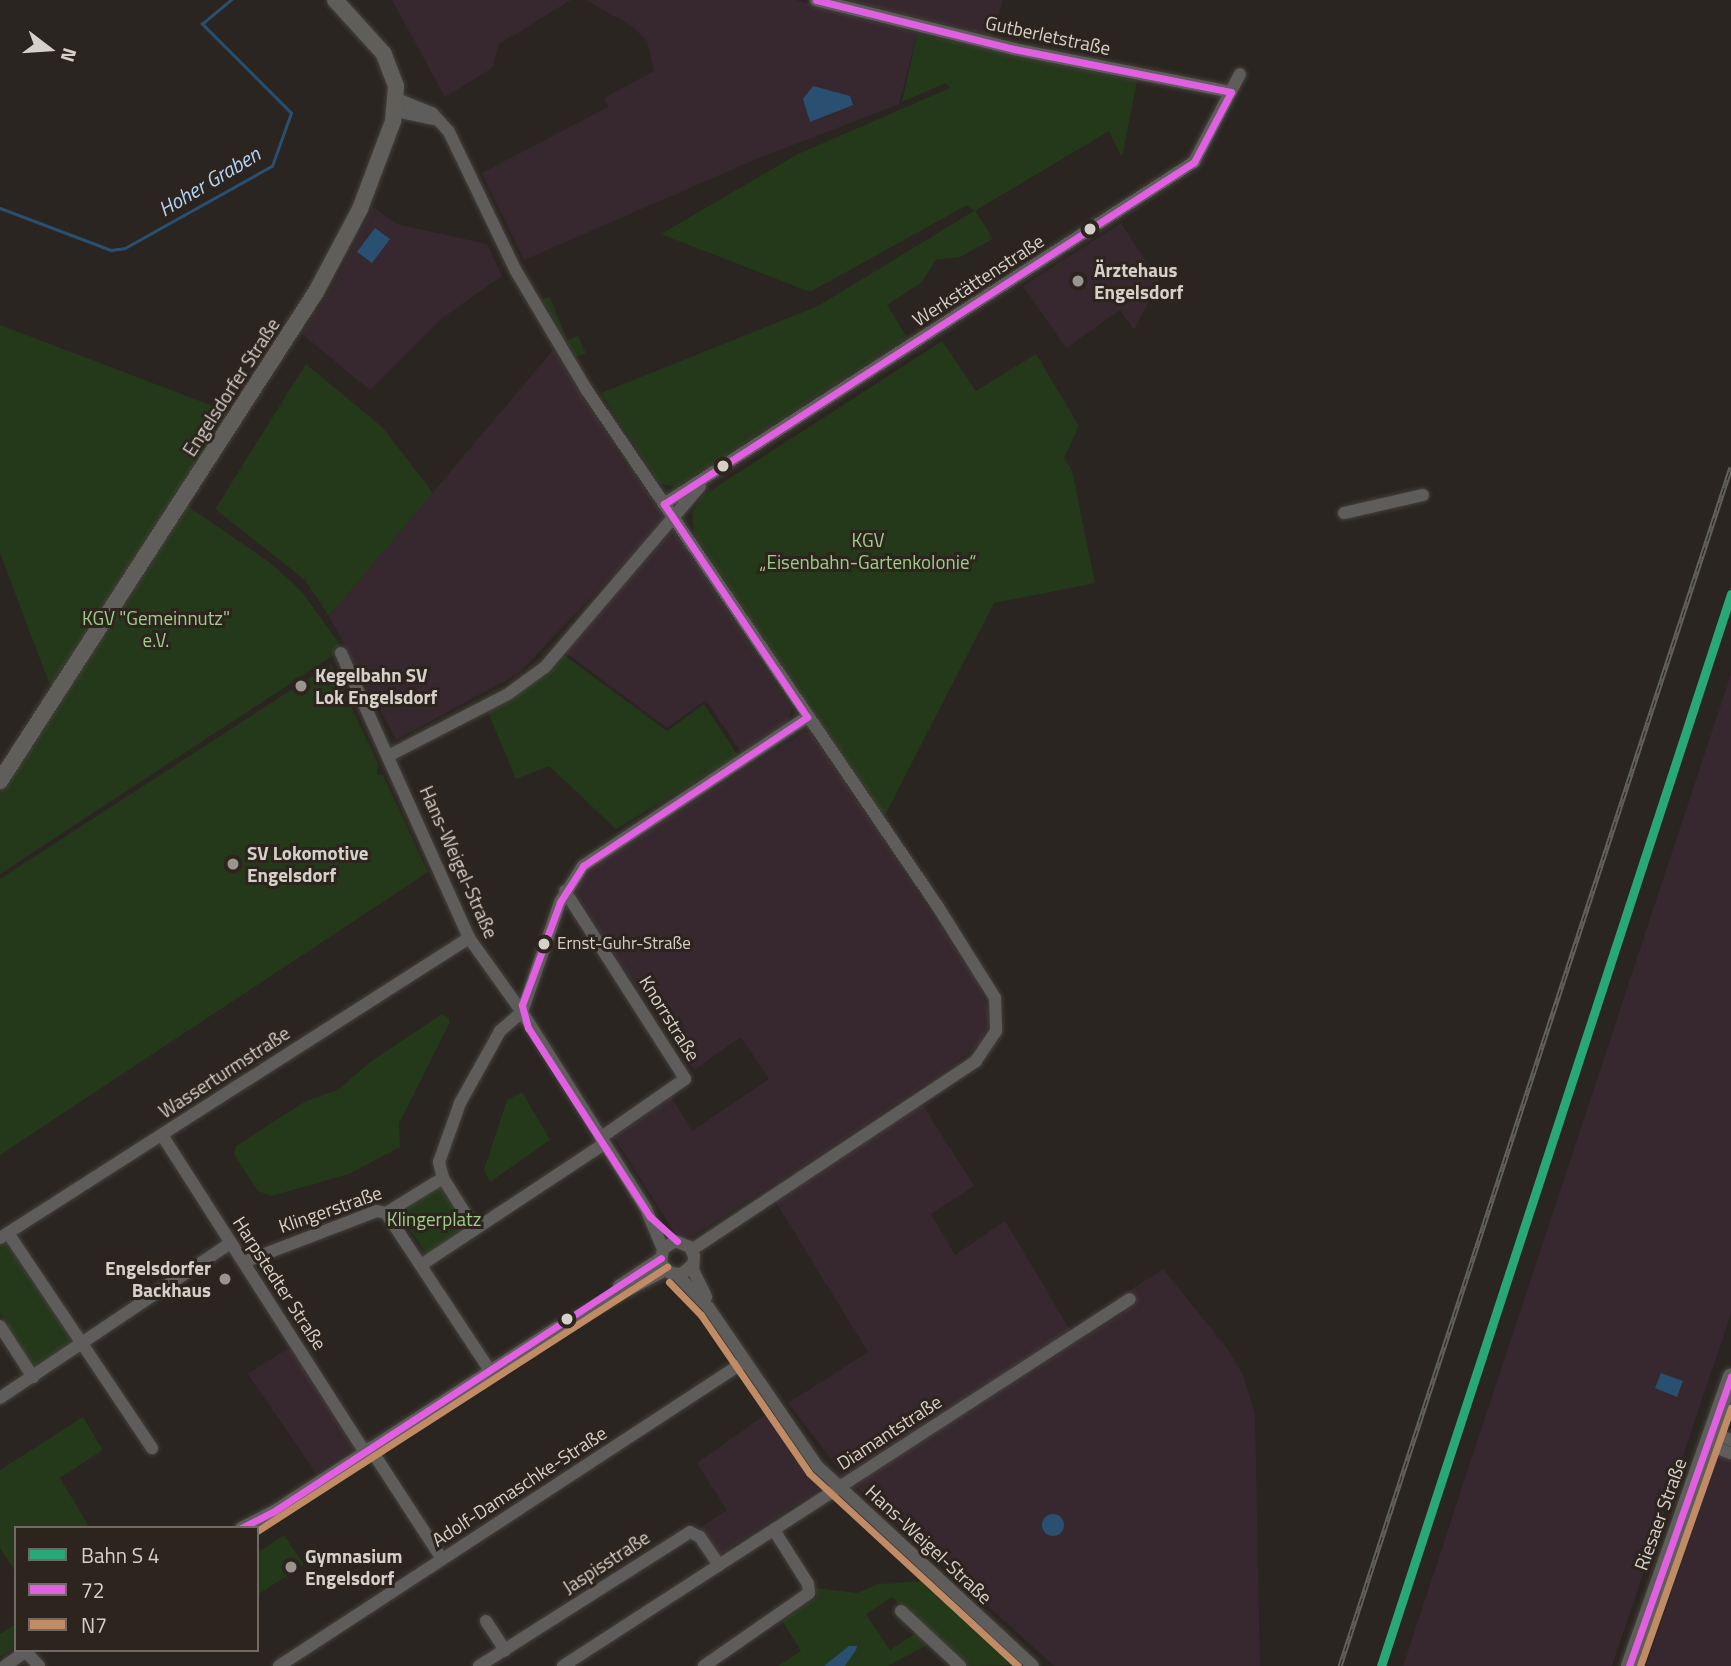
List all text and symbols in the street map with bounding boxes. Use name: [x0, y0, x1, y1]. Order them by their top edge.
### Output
street label: Gutberletstraße: [983, 11, 1113, 59]
north arrow: [14, 14, 84, 84]
text: N: [54, 45, 85, 66]
water label: Hoher Graben: [154, 141, 264, 221]
unlabelled marker: [1083, 222, 1097, 236]
street label: Werkstättenstraße: [908, 229, 1048, 331]
place label: Ärztehaus Engelsdorf: [1094, 259, 1183, 303]
marker: Ärztehaus Engelsdorf: [1068, 271, 1088, 291]
street label: Engelsdorfer Straße: [178, 314, 284, 460]
unlabelled marker: [716, 459, 730, 473]
park label: KGV „Eisenbahn-Gartenkolonie“: [760, 529, 976, 573]
park label: KGV "Gemeinnutz" e.V.: [82, 607, 230, 651]
place label: Kegelbahn SV Lok Engelsdorf: [315, 664, 437, 708]
marker: Kegelbahn SV Lok Engelsdorf: [293, 678, 309, 694]
street label: Hans-Weigel-Straße: [415, 782, 503, 942]
place label: SV Lokomotive Engelsdorf: [247, 842, 369, 886]
marker: SV Lokomotive Engelsdorf: [225, 856, 241, 872]
place label: Ernst-Guhr-Straße: [557, 934, 691, 954]
marker: Ernst-Guhr-Straße: [537, 937, 551, 951]
street label: Knorrstraße: [635, 971, 705, 1065]
street label: Wasserturmstraße: [154, 1021, 294, 1123]
street label: Klingerstraße: [275, 1181, 385, 1237]
park label: Klingerplatz: [387, 1208, 481, 1230]
street label: Harpstedter Straße: [228, 1212, 332, 1354]
place label: Engelsdorfer Backhaus: [105, 1257, 211, 1301]
marker: Engelsdorfer Backhaus: [217, 1271, 233, 1287]
unlabelled marker: [560, 1312, 574, 1326]
street label: Diamantstraße: [832, 1390, 946, 1474]
street label: Adolf-Damaschke-Straße: [427, 1421, 611, 1551]
street label: Riesaer Straße: [1629, 1455, 1691, 1573]
street label: Hans-Weigel-Straße: [861, 1480, 997, 1608]
street label: Jaspisstraße: [558, 1525, 654, 1599]
legend: [14, 1526, 259, 1652]
text: Bahn S 4: [81, 1539, 159, 1571]
place label: Gymnasium Engelsdorf: [305, 1545, 402, 1589]
marker: Gymnasium Engelsdorf: [283, 1559, 299, 1575]
text: 72: [81, 1574, 105, 1606]
text: N7: [81, 1609, 107, 1641]

